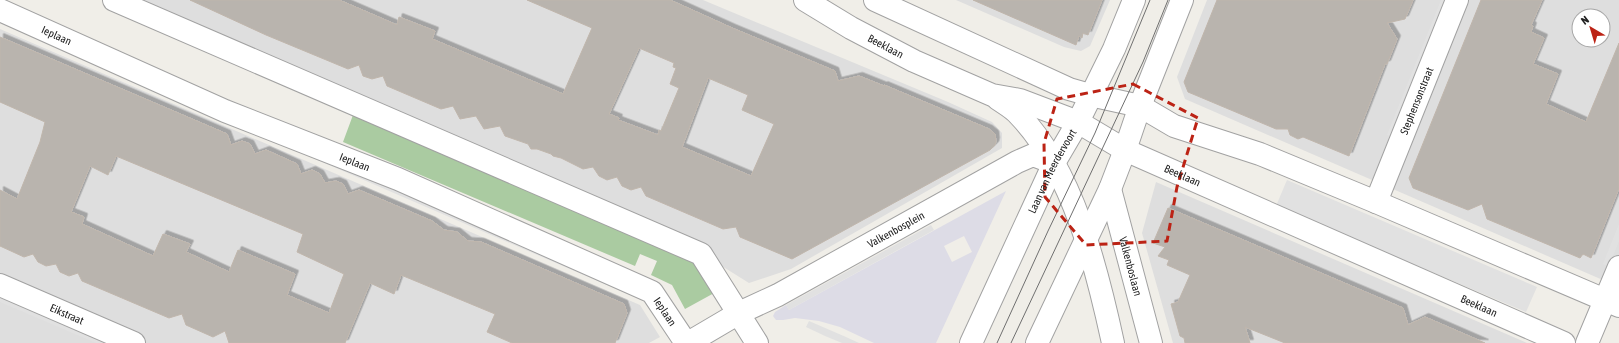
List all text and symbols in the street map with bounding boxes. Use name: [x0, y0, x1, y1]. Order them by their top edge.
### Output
north arrow: [1571, 8, 1611, 48]
text: N: [1579, 13, 1591, 27]
street label: Ieplaan: [40, 23, 73, 47]
street label: Beeklaan: [866, 32, 906, 60]
street label: Stephensonstraat: [1398, 65, 1435, 136]
street label: Laan van Meerdervoort: [1026, 127, 1079, 215]
street label: Ieplaan: [338, 151, 372, 173]
street label: Beeklaan: [1162, 162, 1203, 189]
street label: Valkenbosplein: [865, 209, 926, 250]
street label: Valkenboslaan: [1117, 235, 1144, 297]
street label: Beeklaan: [1459, 292, 1499, 319]
street label: Ieplaan: [651, 295, 679, 328]
street label: Eikstraat: [48, 301, 86, 327]

